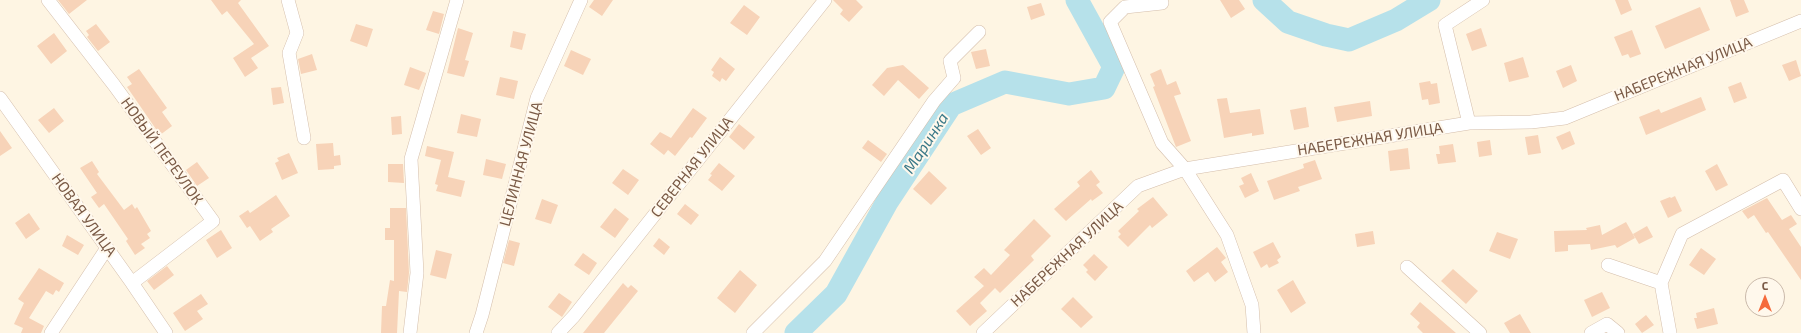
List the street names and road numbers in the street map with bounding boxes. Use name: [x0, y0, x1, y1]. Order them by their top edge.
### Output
street label: НАБЕРЕЖНАЯ УЛИЦА: [1611, 33, 1755, 105]
street label: НОВЫЙ ПЕРЕУЛОК: [117, 94, 207, 208]
street label: ЦЕЛИННАЯ УЛИЦА: [496, 100, 546, 228]
street label: СЕВЕРНАЯ УЛИЦА: [647, 113, 737, 221]
street label: НАБЕРЕЖНАЯ УЛИЦА: [1296, 119, 1444, 159]
street label: НОВАЯ УЛИЦА: [48, 170, 120, 260]
street label: НАБЕРЕЖНАЯ УЛИЦА: [1007, 197, 1127, 311]

